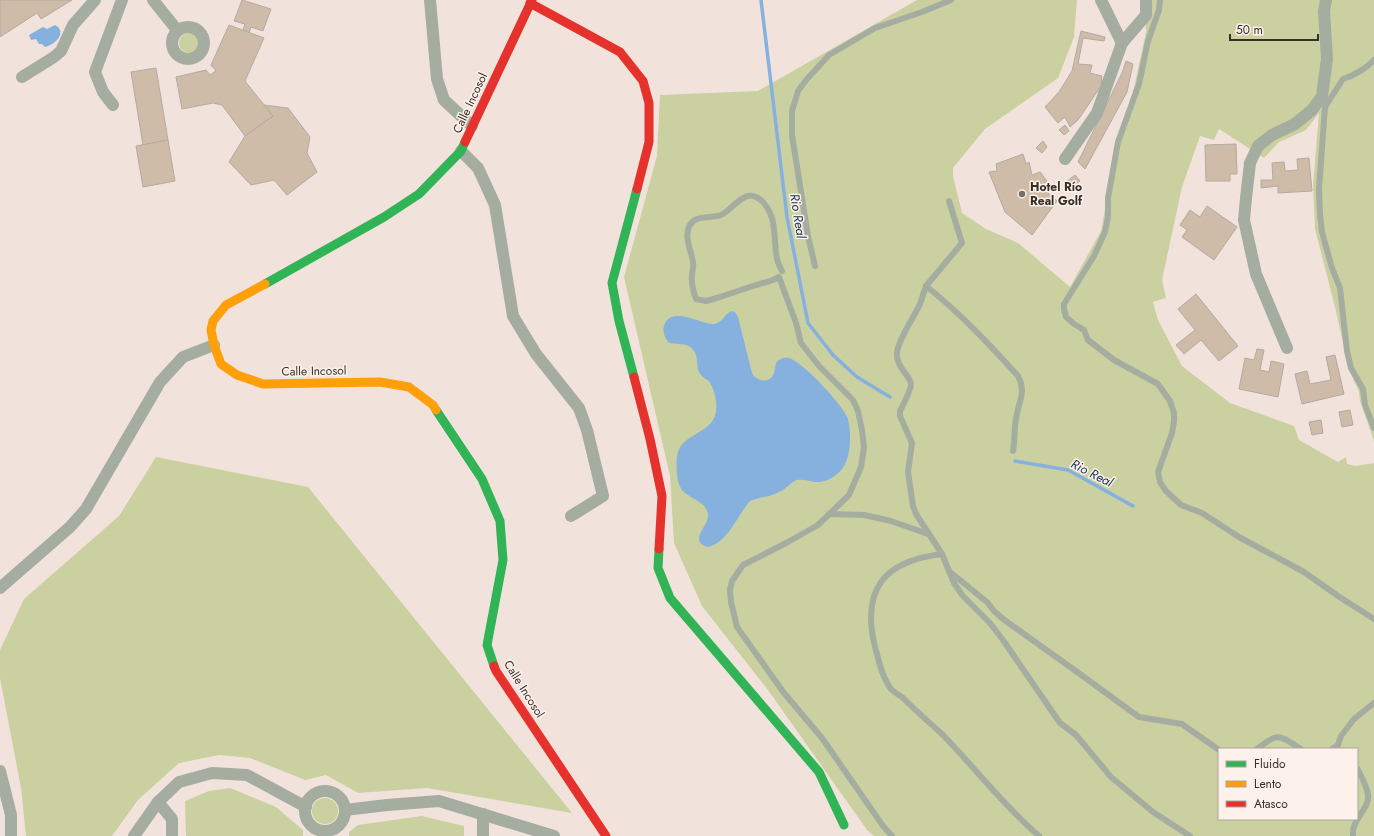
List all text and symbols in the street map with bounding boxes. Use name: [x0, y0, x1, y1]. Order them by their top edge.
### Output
scale bar: [1230, 16, 1318, 42]
text: 50 m: [1236, 21, 1263, 39]
street label: Calle Incosol: [448, 70, 492, 136]
place label: Hotel Río Real Golf: [1030, 178, 1083, 210]
marker: Hotel Río Real Golf: [1017, 189, 1027, 199]
water label: Rio Real: [785, 192, 811, 241]
street label: Calle Incosol: [281, 361, 347, 381]
water label: Rio Real: [1068, 454, 1117, 492]
street label: Calle Incosol: [499, 657, 549, 721]
legend: [1218, 748, 1358, 820]
text: Fluido: [1254, 755, 1286, 773]
text: Lento: [1254, 775, 1282, 793]
text: Atasco: [1254, 795, 1288, 813]

